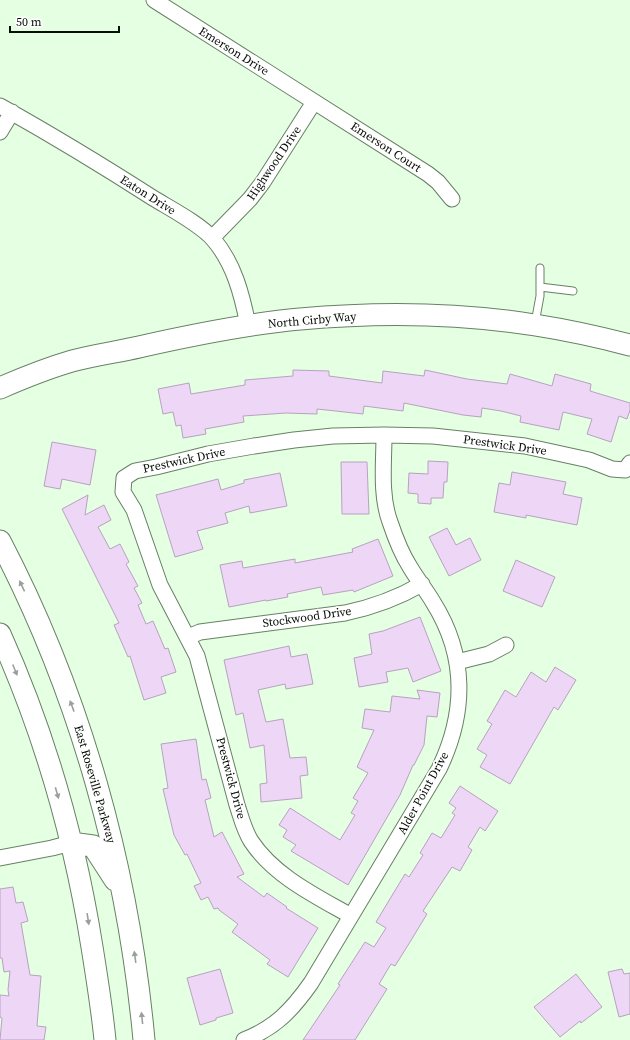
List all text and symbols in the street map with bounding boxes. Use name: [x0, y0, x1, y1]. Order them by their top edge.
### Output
scale bar: [10, 8, 119, 34]
text: 50 m: [16, 14, 42, 30]
street label: Emerson Drive: [196, 23, 272, 79]
street label: Emerson Court: [348, 118, 425, 176]
street label: Highwood Drive: [243, 123, 305, 203]
street label: Eaton Drive: [117, 172, 179, 218]
street label: North Cirby Way: [267, 308, 358, 332]
street label: Prestwick Drive: [462, 431, 548, 459]
street label: Prestwick Drive: [141, 443, 227, 477]
one-way arrow: [19, 581, 25, 592]
street label: Stockwood Drive: [262, 603, 352, 631]
one-way arrow: [12, 664, 19, 676]
one-way arrow: [69, 700, 75, 712]
street label: East Roseville Parkway: [70, 723, 120, 846]
street label: Prestwick Drive: [212, 735, 250, 821]
street label: Alder Point Drive: [394, 749, 452, 837]
one-way arrow: [55, 787, 61, 799]
one-way arrow: [85, 913, 91, 925]
one-way arrow: [131, 951, 138, 964]
one-way arrow: [139, 1012, 146, 1024]

